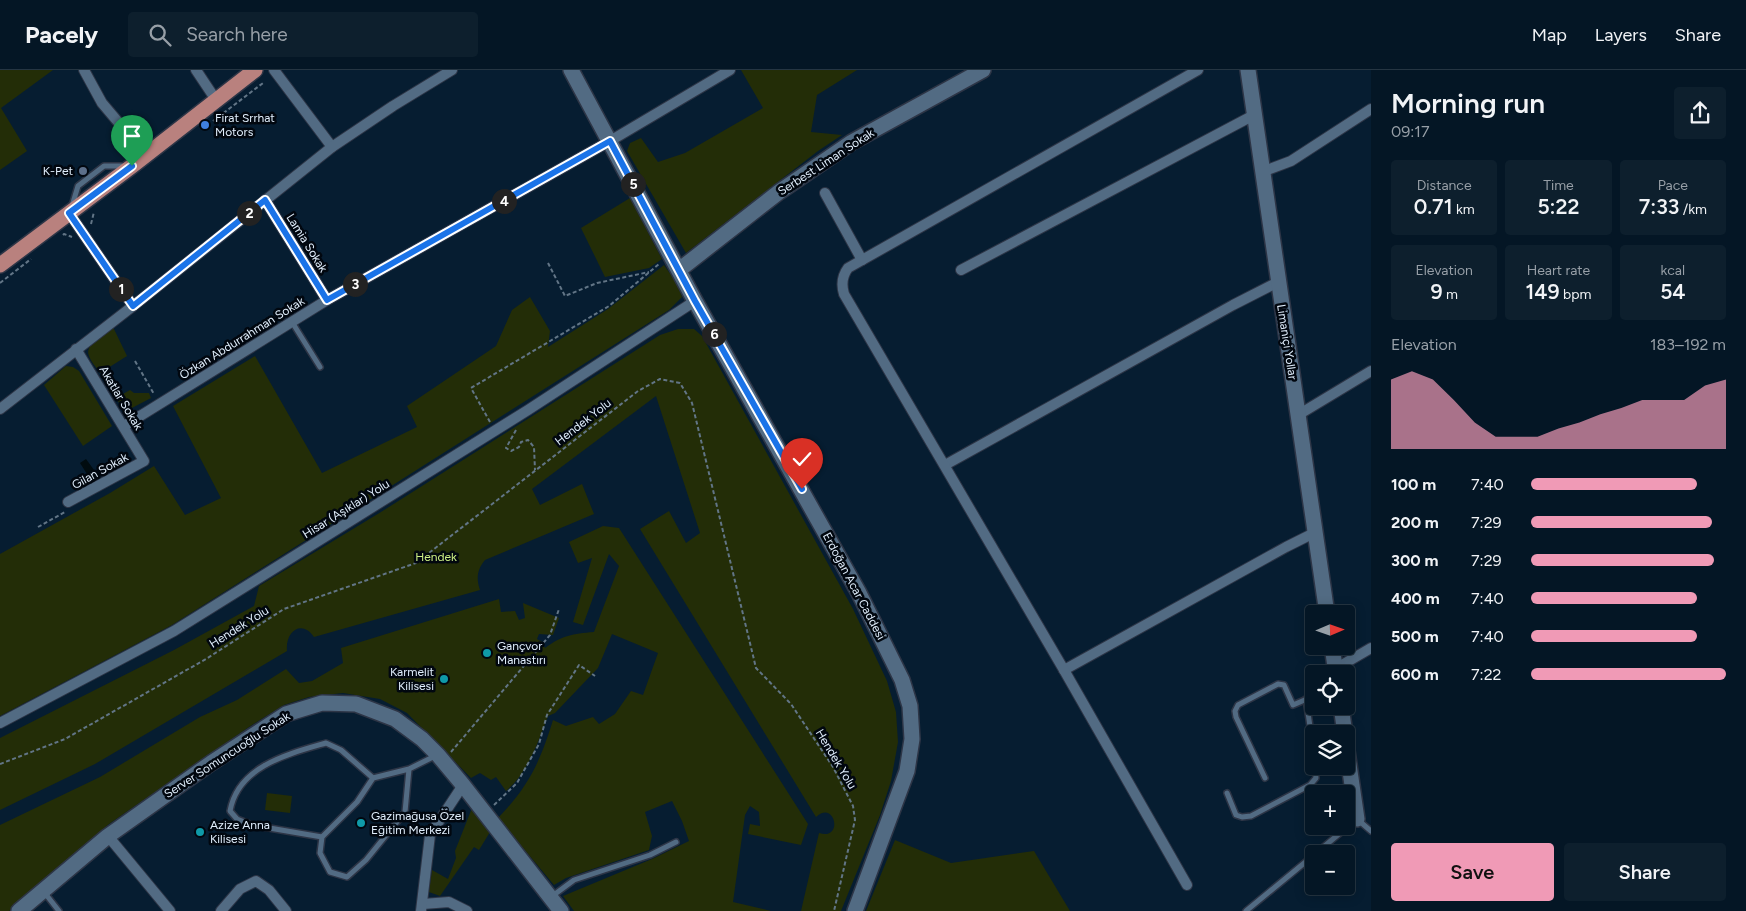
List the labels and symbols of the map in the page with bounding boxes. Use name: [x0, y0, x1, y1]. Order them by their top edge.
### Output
place label: Firat Srrhat Motors: [215, 111, 275, 139]
pin: [111, 115, 153, 166]
marker: Firat Srrhat Motors: [199, 119, 211, 131]
street label: Serbest Liman Sokak: [775, 126, 877, 198]
place label: K-Pet: [43, 164, 73, 178]
marker: K-Pet: [77, 165, 89, 177]
pin: 5: [620, 172, 646, 196]
pin: 4: [492, 188, 516, 214]
pin: 2: [236, 200, 262, 226]
street label: Lamia Sokak: [283, 211, 331, 275]
pin: 3: [342, 272, 368, 296]
pin: 1: [108, 276, 134, 302]
street label: Özkan Abdurrahman Sokak: [177, 294, 307, 382]
street label: Limaniçi Yollar: [1274, 303, 1300, 381]
pin: 6: [702, 322, 726, 346]
street label: Akatlar Sokak: [96, 363, 146, 433]
street label: Hendek Yolu: [552, 396, 614, 448]
pin: [781, 438, 823, 489]
street label: Gilan Sokak: [69, 450, 131, 492]
street label: Hisar (Aşıklar) Yolu: [300, 477, 392, 541]
street label: Erdoğan Acar Caddesi: [820, 530, 888, 642]
park label: Hendek: [415, 550, 457, 564]
street label: Hendek Yolu: [207, 603, 271, 651]
north arrow: [1305, 605, 1355, 655]
place label: Gançvor Manastırı: [497, 639, 546, 667]
marker: Gançvor Manastırı: [481, 647, 493, 659]
place label: Karmelit Kilisesi: [390, 665, 434, 693]
marker: Karmelit Kilisesi: [438, 673, 450, 685]
street label: Server Somuncuoğlu Sokak: [162, 709, 293, 801]
street label: Hendek Yolu: [813, 726, 859, 792]
place label: Gazimağusa Özel Eğitim Merkezi: [371, 809, 464, 837]
marker: Gazimağusa Özel Eğitim Merkezi: [355, 817, 367, 829]
place label: Azize Anna Kilisesi: [210, 818, 270, 846]
marker: Azize Anna Kilisesi: [194, 826, 206, 838]

